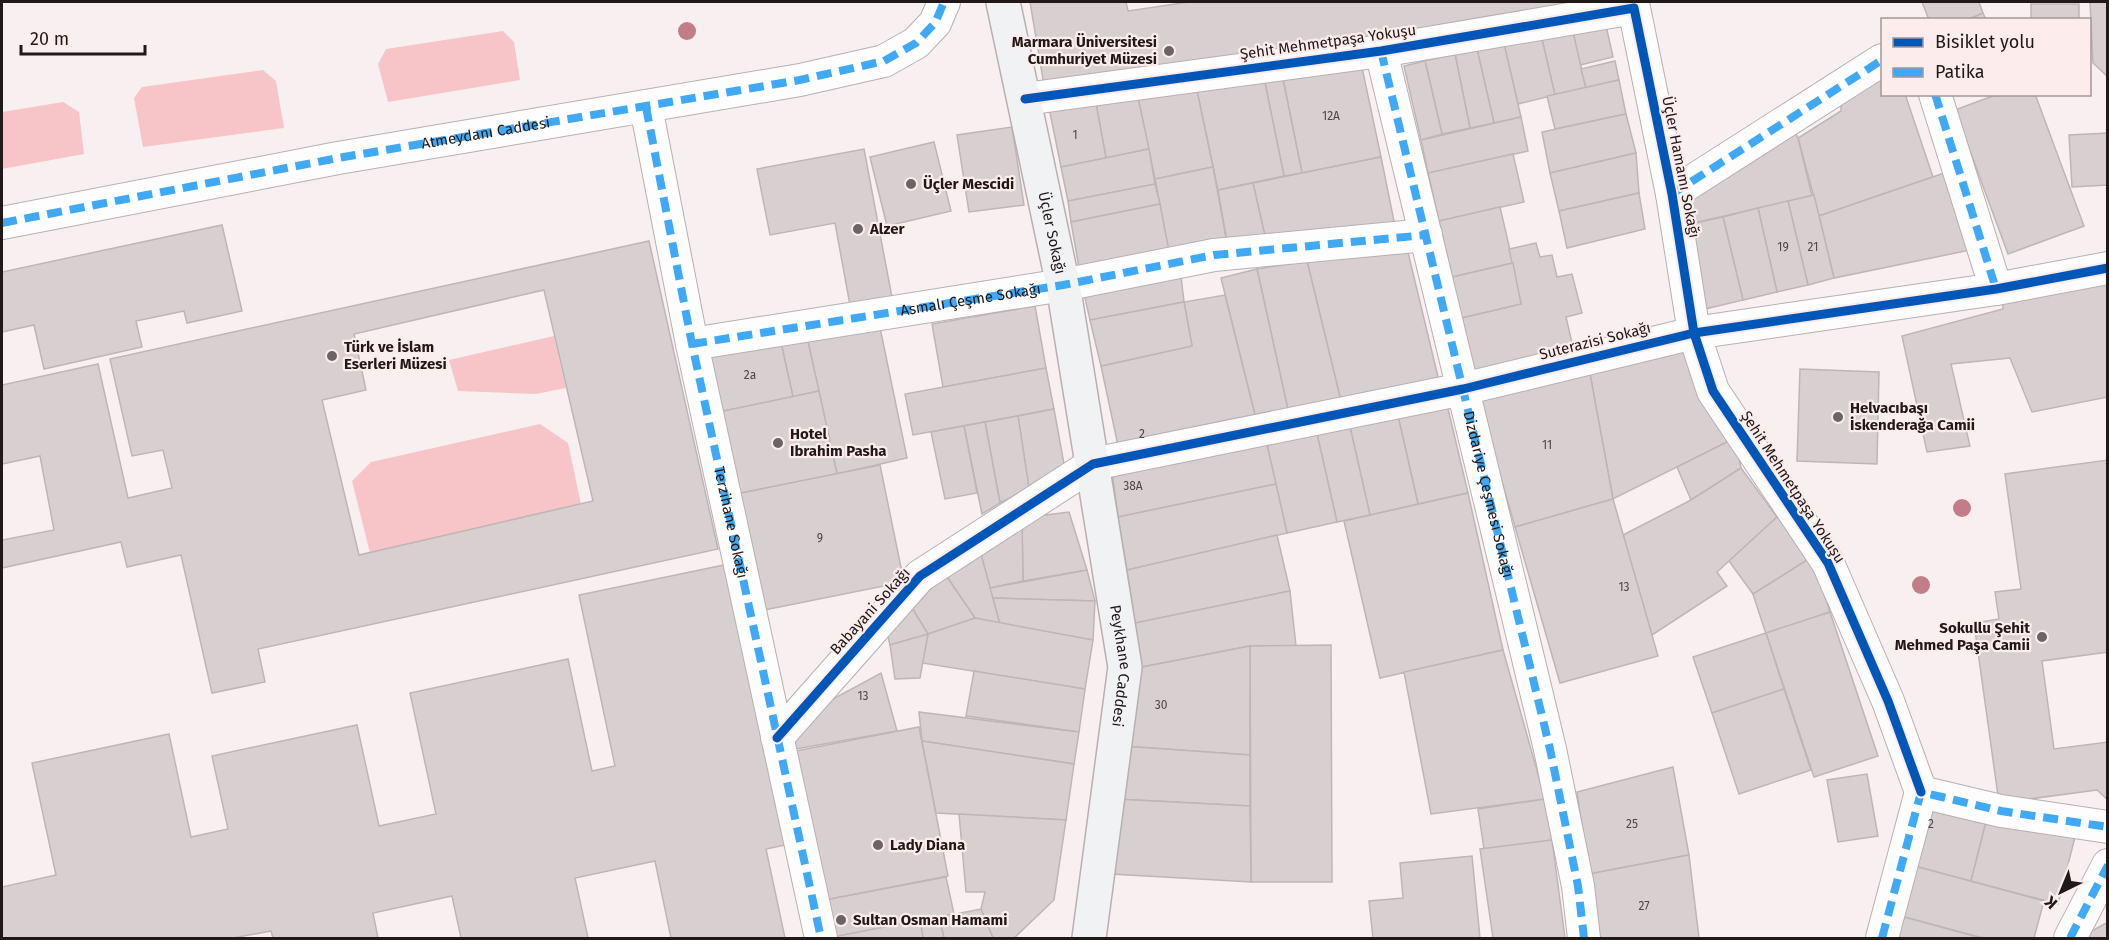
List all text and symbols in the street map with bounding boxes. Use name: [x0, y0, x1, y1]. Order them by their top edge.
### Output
scale bar: [21, 18, 146, 56]
legend: [1881, 18, 2091, 96]
street label: Şehit Mehmetpaşa Yokuşu: [1239, 21, 1417, 63]
text: 20 m: [30, 28, 69, 50]
text: Bisiklet yolu: [1935, 31, 2035, 53]
place label: Marmara Üniversitesi Cumhuriyet Müzesi: [1012, 33, 1157, 68]
marker: Marmara Üniversitesi Cumhuriyet Müzesi: [1162, 44, 1176, 58]
text: Patika: [1935, 61, 1985, 83]
street label: Üçler Hamamı Sokağı: [1658, 94, 1704, 240]
house number: 12A: [1322, 109, 1340, 123]
street label: Atmeydanı Caddesi: [420, 113, 551, 153]
house number: 1: [1072, 128, 1078, 142]
place label: Üçler Mescidi: [923, 175, 1014, 194]
marker: Üçler Mescidi: [904, 177, 918, 191]
street label: Üçler Sokağı: [1034, 190, 1069, 276]
place label: Alzer: [869, 220, 905, 238]
marker: Alzer: [851, 222, 865, 236]
house number: 19: [1777, 240, 1789, 254]
house number: 21: [1808, 240, 1818, 254]
street label: Asmalı Çeşme Sokağı: [899, 280, 1042, 320]
street label: Suterazisi Sokağı: [1537, 318, 1653, 364]
place label: Türk ve İslam Eserleri Müzesi: [344, 338, 447, 373]
marker: Türk ve İslam Eserleri Müzesi: [325, 349, 339, 363]
house number: 2a: [744, 368, 756, 382]
place label: Helvacıbaşı İskenderağa Camii: [1850, 399, 1975, 434]
street label: Şehit Mehmetpaşa Yokuşu: [1737, 408, 1849, 566]
street label: Dizdariye Çeşmesi Sokağı: [1459, 409, 1517, 579]
marker: Helvacıbaşı İskenderağa Camii: [1831, 410, 1845, 424]
place label: Hotel Ibrahim Pasha: [790, 425, 887, 460]
house number: 2: [1139, 427, 1145, 441]
marker: Hotel Ibrahim Pasha: [771, 436, 785, 450]
house number: 11: [1542, 438, 1552, 452]
street label: Terzihane Sokağı: [710, 465, 752, 580]
house number: 38A: [1123, 479, 1143, 493]
house number: 9: [817, 531, 823, 545]
street label: Babayani Sokağı: [826, 564, 914, 658]
house number: 13: [1618, 580, 1630, 594]
street label: Peykhane Caddesi: [1106, 603, 1134, 728]
place label: Sokullu Şehit Mehmed Paşa Camii: [1895, 619, 2030, 655]
marker: Sokullu Şehit Mehmed Paşa Camii: [2035, 630, 2049, 644]
house number: 13: [857, 689, 869, 703]
house number: 30: [1155, 698, 1168, 712]
house number: 25: [1626, 817, 1638, 831]
house number: 2: [1928, 817, 1934, 831]
place label: Lady Diana: [890, 836, 965, 854]
marker: Lady Diana: [871, 838, 885, 852]
north arrow: [2031, 862, 2091, 922]
text: K: [2040, 892, 2061, 913]
house number: 27: [1638, 899, 1650, 913]
place label: Sultan Osman Hamami: [853, 911, 1007, 929]
marker: Sultan Osman Hamami: [834, 913, 848, 927]

